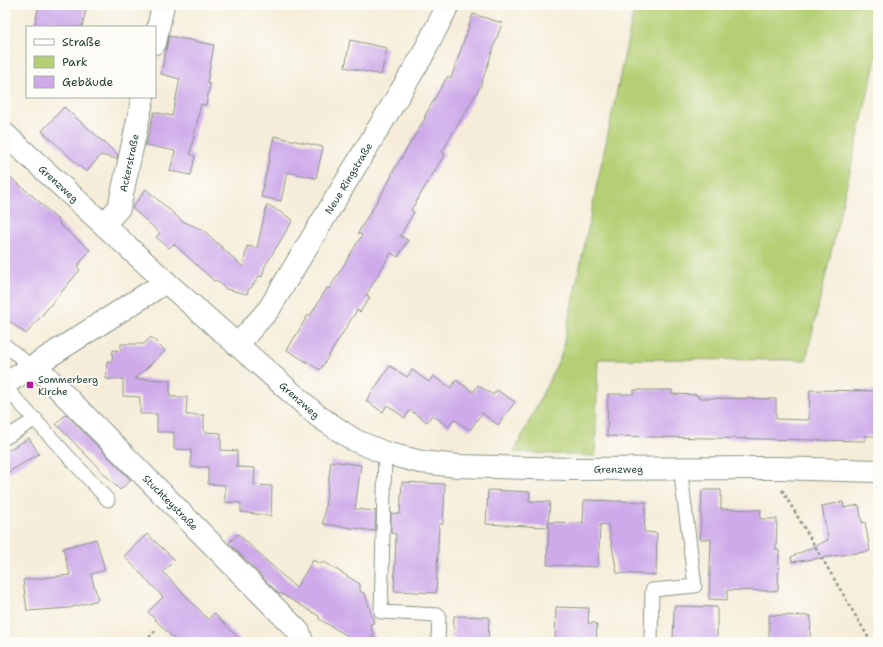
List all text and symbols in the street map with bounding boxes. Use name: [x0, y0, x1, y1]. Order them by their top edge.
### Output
legend: [26, 26, 156, 98]
text: Straße: [62, 34, 101, 50]
text: Park: [62, 54, 88, 70]
text: Gebäude: [62, 74, 113, 90]
street label: Ackerstraße: [117, 133, 142, 193]
street label: Neue Ringstraße: [322, 140, 375, 217]
street label: Grenzweg: [36, 162, 81, 205]
place label: Sommerberg Kirche: [38, 373, 98, 398]
street label: Grenzweg: [277, 379, 322, 421]
marker: Sommerberg Kirche: [25, 380, 35, 390]
street label: Grenzweg: [594, 463, 643, 476]
street label: Stuchteystraße: [140, 472, 201, 533]

